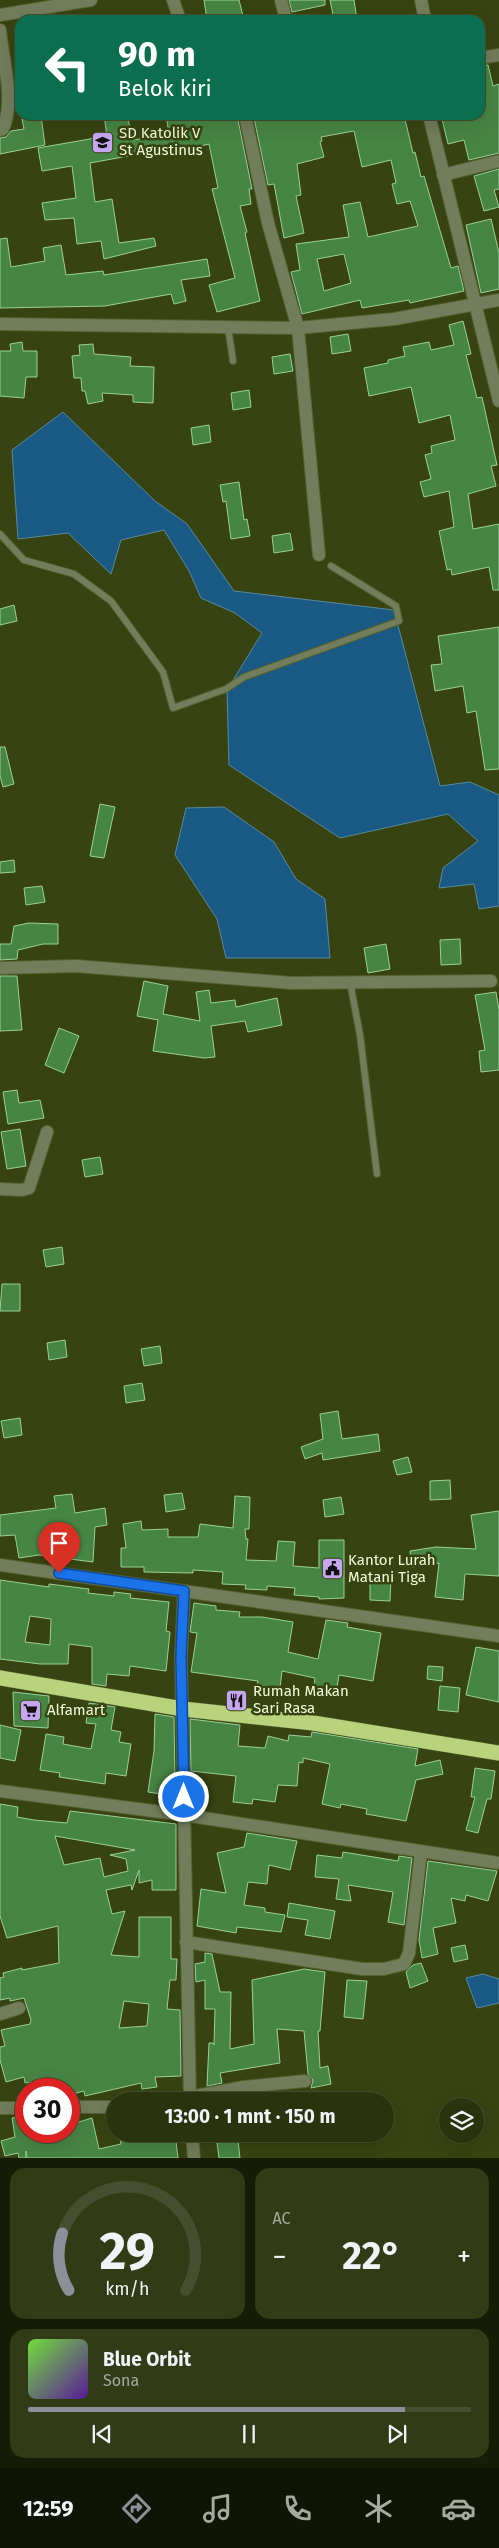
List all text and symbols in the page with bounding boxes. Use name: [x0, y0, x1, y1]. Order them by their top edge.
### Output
text: 90 m: [118, 33, 196, 75]
icon: left: [35, 35, 100, 100]
text: Belok kiri: [118, 75, 212, 102]
place label: SD Katolik V St Agustinus: [119, 124, 203, 159]
school or university icon: SD Katolik V St Agustinus: [91, 130, 115, 154]
pin: [38, 1522, 80, 1573]
icon: arrive: [45, 1529, 73, 1557]
place label: Kantor Lurah Matani Tiga: [348, 1551, 436, 1586]
public building icon: Kantor Lurah Matani Tiga: [320, 1557, 344, 1581]
place label: Rumah Makan Sari Rasa: [253, 1682, 349, 1717]
restaurant icon: Rumah Makan Sari Rasa: [225, 1688, 249, 1712]
supermarket icon: Alfamart: [19, 1698, 43, 1722]
place label: Alfamart: [47, 1701, 106, 1719]
position arrow: [157, 1770, 209, 1822]
speed limit sign: 30: [15, 2078, 80, 2143]
map controls: [439, 2098, 484, 2143]
button: layers: [439, 2098, 484, 2143]
text: 13:00 · 1 mnt · 150 m: [165, 2105, 335, 2128]
text: AC: [273, 2209, 290, 2228]
text: 29: [100, 2220, 155, 2283]
text: 22°: [342, 2233, 401, 2279]
text: −: [273, 2240, 287, 2273]
text: +: [457, 2240, 471, 2273]
text: km/h: [105, 2278, 149, 2300]
text: Blue Orbit: [103, 2348, 191, 2371]
text: Sona: [103, 2371, 139, 2390]
icon: previous: [88, 2420, 116, 2448]
icon: pause: [235, 2420, 263, 2448]
icon: next: [383, 2420, 411, 2448]
icon: directions: [119, 2491, 154, 2526]
icon: music: [200, 2491, 235, 2526]
icon: phone: [280, 2491, 315, 2526]
icon: climate: [361, 2491, 396, 2526]
icon: car: [441, 2491, 476, 2526]
text: 12:59: [23, 2495, 74, 2522]

